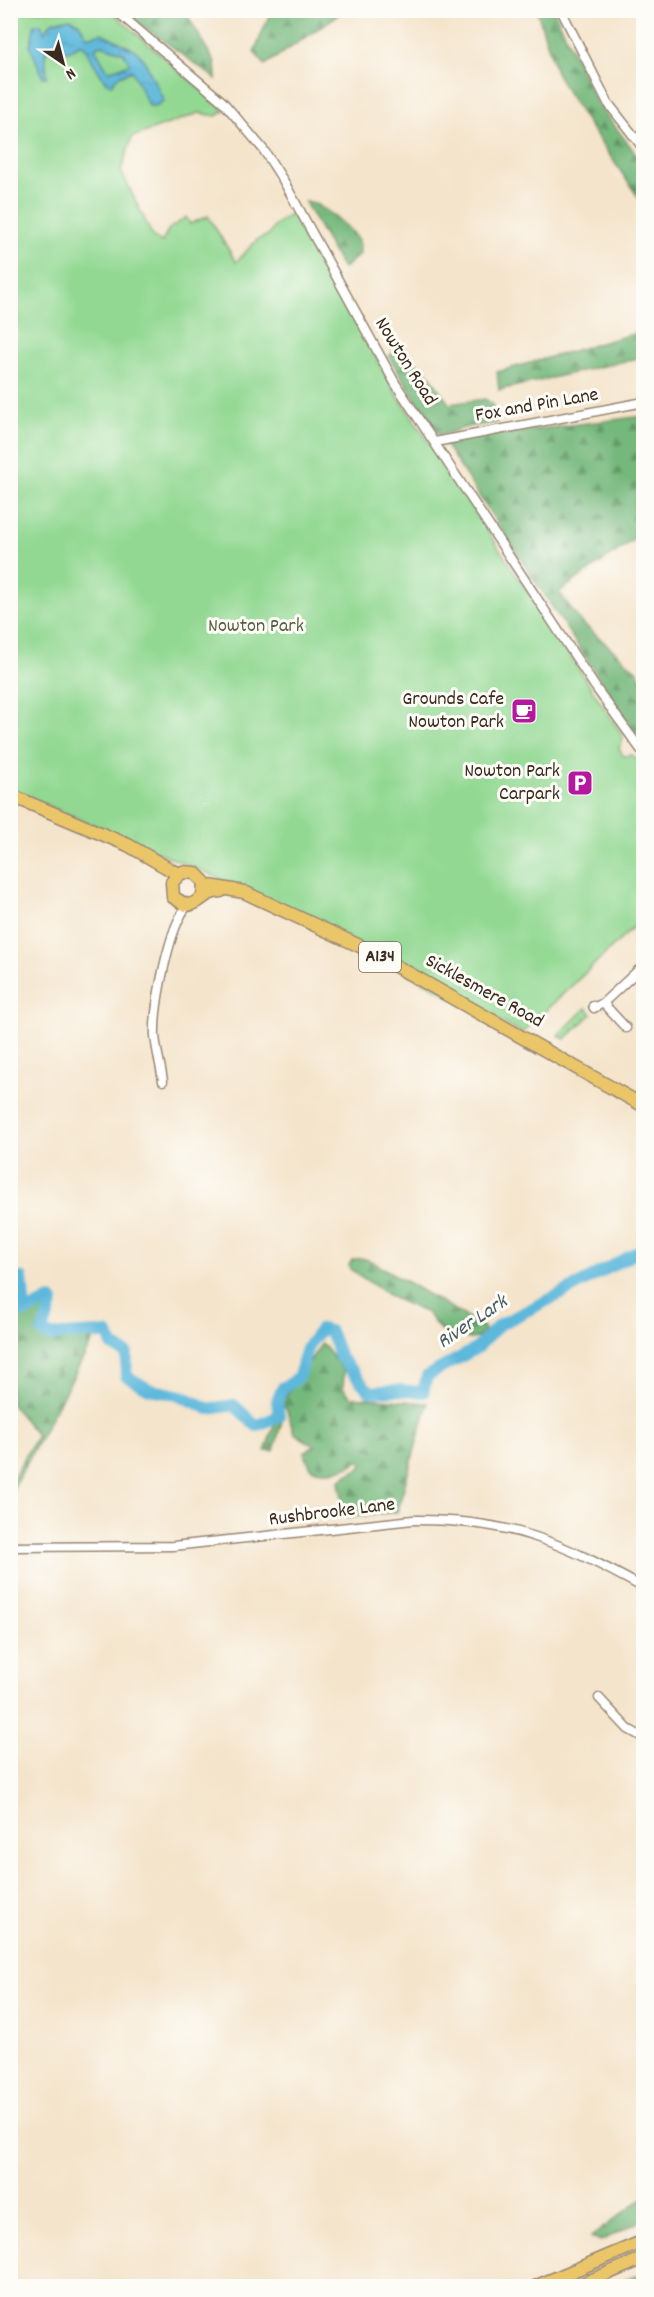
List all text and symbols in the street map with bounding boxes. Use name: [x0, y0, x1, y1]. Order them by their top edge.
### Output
north arrow: [33, 33, 93, 93]
text: N: [60, 62, 80, 85]
street label: Nowton Road: [367, 313, 443, 411]
street label: Fox and Pin Lane: [473, 381, 601, 431]
park label: Nowton Park: [208, 613, 304, 641]
place label: Grounds Cafe Nowton Park: [402, 686, 504, 737]
cafe icon: Grounds Cafe Nowton Park: [509, 696, 539, 726]
place label: Nowton Park Carpark: [464, 758, 560, 809]
parking icon: Nowton Park Carpark: [565, 768, 595, 798]
road number: A134: [359, 942, 401, 972]
street label: Sicklesmere Road: [420, 948, 548, 1036]
water label: River Lark: [432, 1287, 516, 1358]
street label: Rushbrooke Lane: [267, 1491, 397, 1535]

